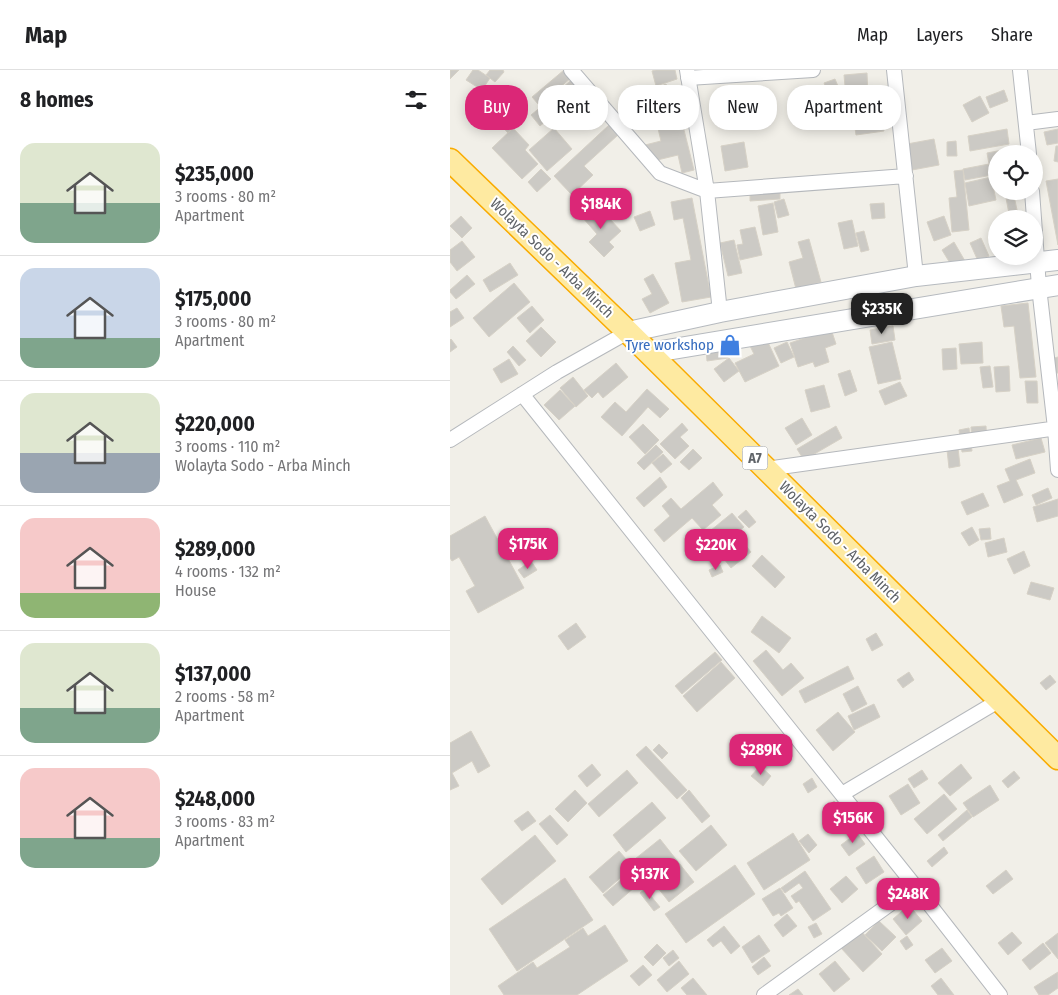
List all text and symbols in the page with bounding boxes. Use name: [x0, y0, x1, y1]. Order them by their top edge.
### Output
text: Map: [25, 21, 67, 49]
text: Map: [857, 24, 888, 46]
text: Layers: [916, 24, 963, 46]
text: Share: [991, 24, 1033, 46]
chip: Buy: [465, 85, 528, 130]
chip: Rent: [538, 85, 608, 130]
chip: Filters: [618, 85, 699, 130]
chip: New: [709, 85, 777, 130]
chip: Apartment: [787, 85, 901, 130]
icon: filters: [402, 86, 430, 114]
text: 8 homes: [20, 87, 94, 113]
map controls: [988, 145, 1043, 265]
button: locate: [988, 145, 1043, 200]
text: $235,000: [175, 161, 254, 187]
icon: home: [60, 163, 120, 223]
text: 3 rooms · 80 m²: [175, 187, 276, 206]
pin: $184K: [566, 188, 636, 230]
street label: Wolayta Sodo - Arba Minch: [487, 194, 617, 322]
text: $184K: [581, 194, 621, 213]
text: Apartment: [175, 206, 244, 225]
button: layers: [988, 210, 1043, 265]
text: $175,000: [175, 286, 251, 312]
icon: home: [60, 288, 120, 348]
pin: $235K: [847, 292, 917, 335]
text: $235K: [862, 299, 902, 318]
text: 3 rooms · 80 m²: [175, 312, 276, 331]
text: Apartment: [175, 331, 244, 350]
shop icon: Tyre workshop: [717, 332, 743, 358]
place label: Tyre workshop: [625, 336, 714, 354]
text: $220,000: [175, 411, 255, 437]
icon: home: [60, 413, 120, 473]
text: 3 rooms · 110 m²: [175, 437, 280, 456]
road number: A7: [742, 446, 768, 469]
text: Wolayta Sodo - Arba Minch: [175, 456, 351, 475]
street label: Wolayta Sodo - Arba Minch: [775, 477, 905, 607]
pin: $175K: [493, 528, 563, 570]
pin: $220K: [681, 528, 751, 571]
text: $175K: [509, 534, 547, 553]
text: $220K: [696, 535, 736, 554]
text: $289,000: [175, 536, 256, 562]
icon: home: [60, 538, 120, 598]
text: 4 rooms · 132 m²: [175, 562, 281, 581]
text: House: [175, 581, 216, 600]
text: $137,000: [175, 661, 251, 687]
icon: home: [60, 663, 120, 723]
text: 2 rooms · 58 m²: [175, 687, 275, 706]
text: Apartment: [175, 706, 244, 725]
pin: $289K: [726, 734, 796, 776]
text: $289K: [740, 740, 782, 759]
text: $248,000: [175, 786, 255, 812]
icon: home: [60, 788, 120, 848]
pin: $156K: [818, 802, 888, 844]
text: $156K: [833, 808, 873, 827]
text: 3 rooms · 83 m²: [175, 812, 275, 831]
text: Apartment: [175, 831, 244, 850]
pin: $137K: [615, 858, 685, 900]
text: $137K: [631, 864, 669, 883]
pin: $248K: [873, 878, 943, 920]
text: $248K: [888, 884, 928, 903]

